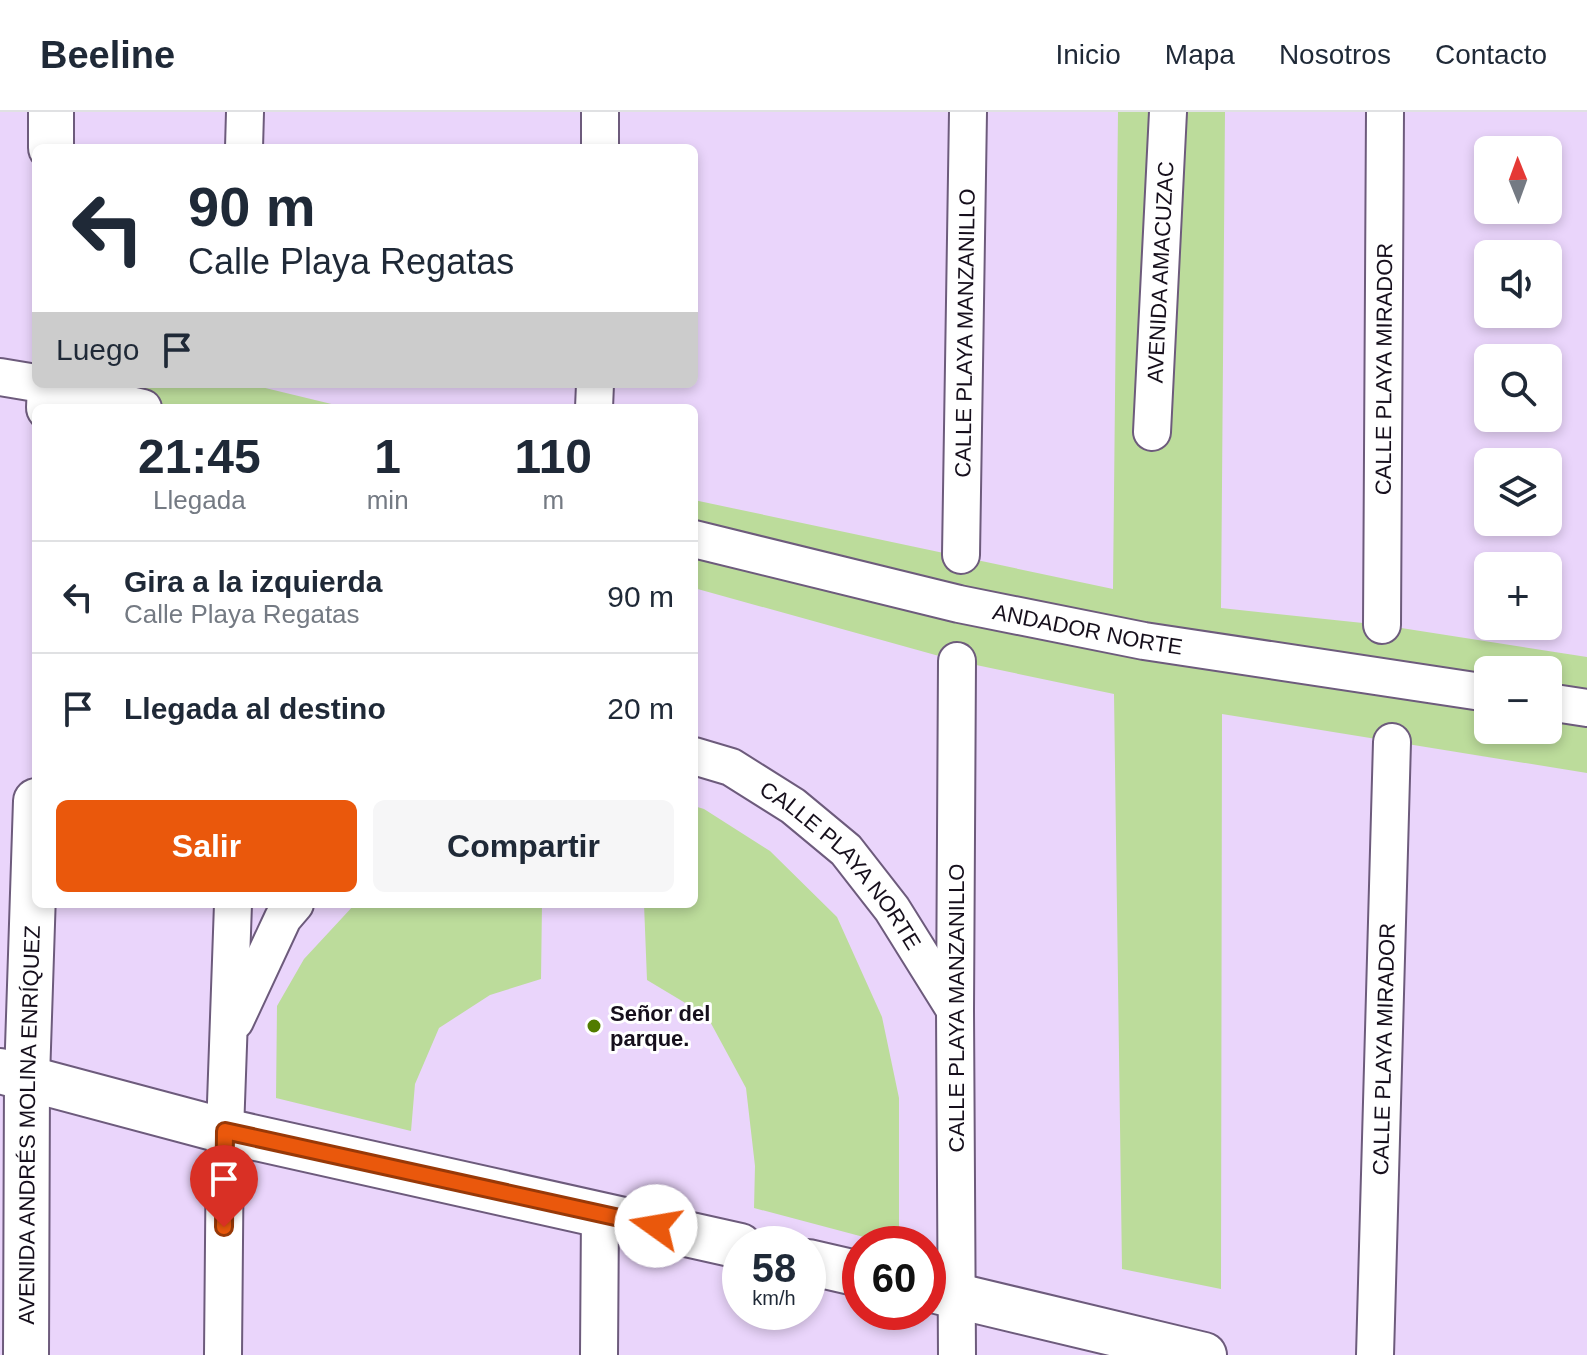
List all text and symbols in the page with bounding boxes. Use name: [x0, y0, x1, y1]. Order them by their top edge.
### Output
text: Beeline: [40, 34, 175, 76]
text: Inicio: [1055, 39, 1121, 70]
text: Mapa: [1165, 39, 1235, 70]
text: Nosotros: [1279, 39, 1391, 70]
text: Contacto: [1435, 39, 1547, 70]
north arrow: [1474, 136, 1562, 224]
map controls: [1474, 136, 1562, 744]
street label: AVENIDA AMACUZAC: [1142, 161, 1179, 384]
text: 90 m: [188, 175, 316, 238]
icon: left: [56, 176, 160, 280]
street label: CALLE PLAYA MANZANILLO: [950, 188, 980, 478]
button: sound: [1474, 240, 1562, 328]
text: Calle Playa Regatas: [188, 241, 514, 282]
street label: CALLE PLAYA MIRADOR: [1371, 243, 1397, 495]
icon: arrive: [155, 328, 199, 372]
text: Luego: [56, 333, 139, 366]
button: search: [1474, 344, 1562, 432]
text: 21:45: [138, 430, 261, 483]
text: 1: [374, 430, 401, 483]
text: 110: [515, 430, 592, 483]
button: layers: [1474, 448, 1562, 536]
text: Llegada: [153, 485, 246, 515]
text: min: [367, 485, 409, 515]
text: m: [542, 485, 564, 515]
button: +: [1474, 552, 1562, 640]
text: Gira a la izquierda: [124, 565, 382, 598]
icon: left: [56, 575, 100, 619]
text: 90 m: [607, 580, 674, 613]
text: Calle Playa Regatas: [124, 599, 360, 629]
street label: ANDADOR NORTE: [990, 599, 1184, 660]
button: −: [1474, 656, 1562, 744]
icon: arrive: [56, 687, 100, 731]
text: Llegada al destino: [124, 692, 386, 725]
text: 20 m: [607, 692, 674, 725]
street label: CALLE PLAYA NORTE: [755, 776, 926, 954]
button: Salir: [56, 800, 357, 892]
button: Compartir: [373, 800, 674, 892]
street label: CALLE PLAYA MANZANILLO: [944, 864, 969, 1152]
street label: CALLE PLAYA MIRADOR: [1368, 923, 1400, 1176]
street label: AVENIDA ANDRÉS MOLINA ENRÍQUEZ: [14, 925, 45, 1325]
place label: Señor del parque.: [610, 1001, 710, 1051]
marker: Señor del parque.: [585, 1017, 603, 1035]
pin: [190, 1145, 258, 1227]
icon: arrive: [202, 1157, 246, 1201]
position arrow: [614, 1184, 698, 1268]
speed limit sign: 60: [842, 1226, 946, 1330]
text: 58: [752, 1246, 796, 1290]
text: km/h: [752, 1287, 796, 1309]

